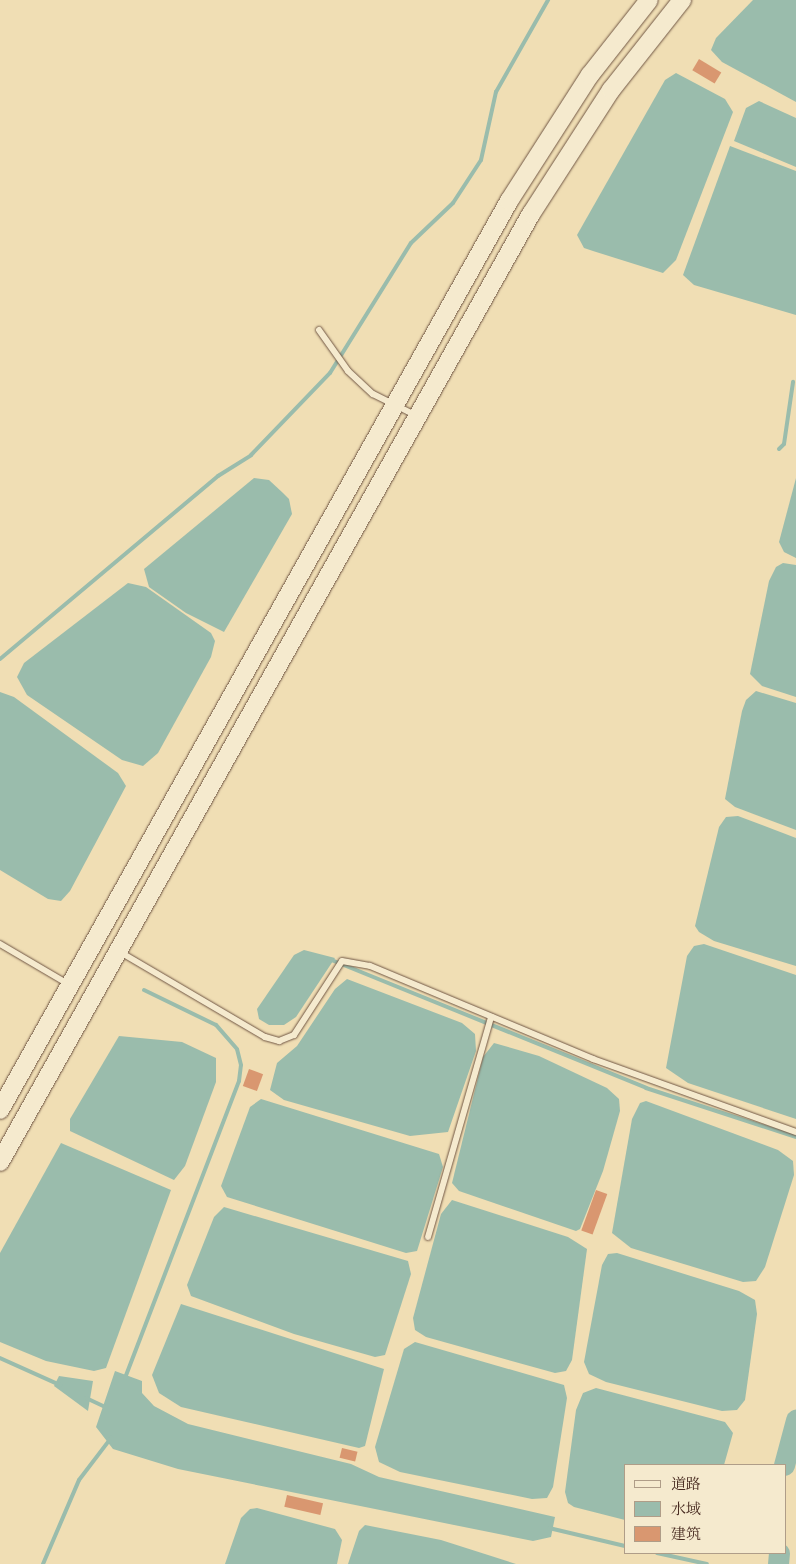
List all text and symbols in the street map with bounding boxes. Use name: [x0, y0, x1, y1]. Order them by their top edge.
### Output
legend: [624, 1464, 786, 1554]
text: 道路: [671, 1475, 701, 1496]
text: 水域: [671, 1500, 701, 1521]
text: 建筑: [671, 1525, 701, 1546]

